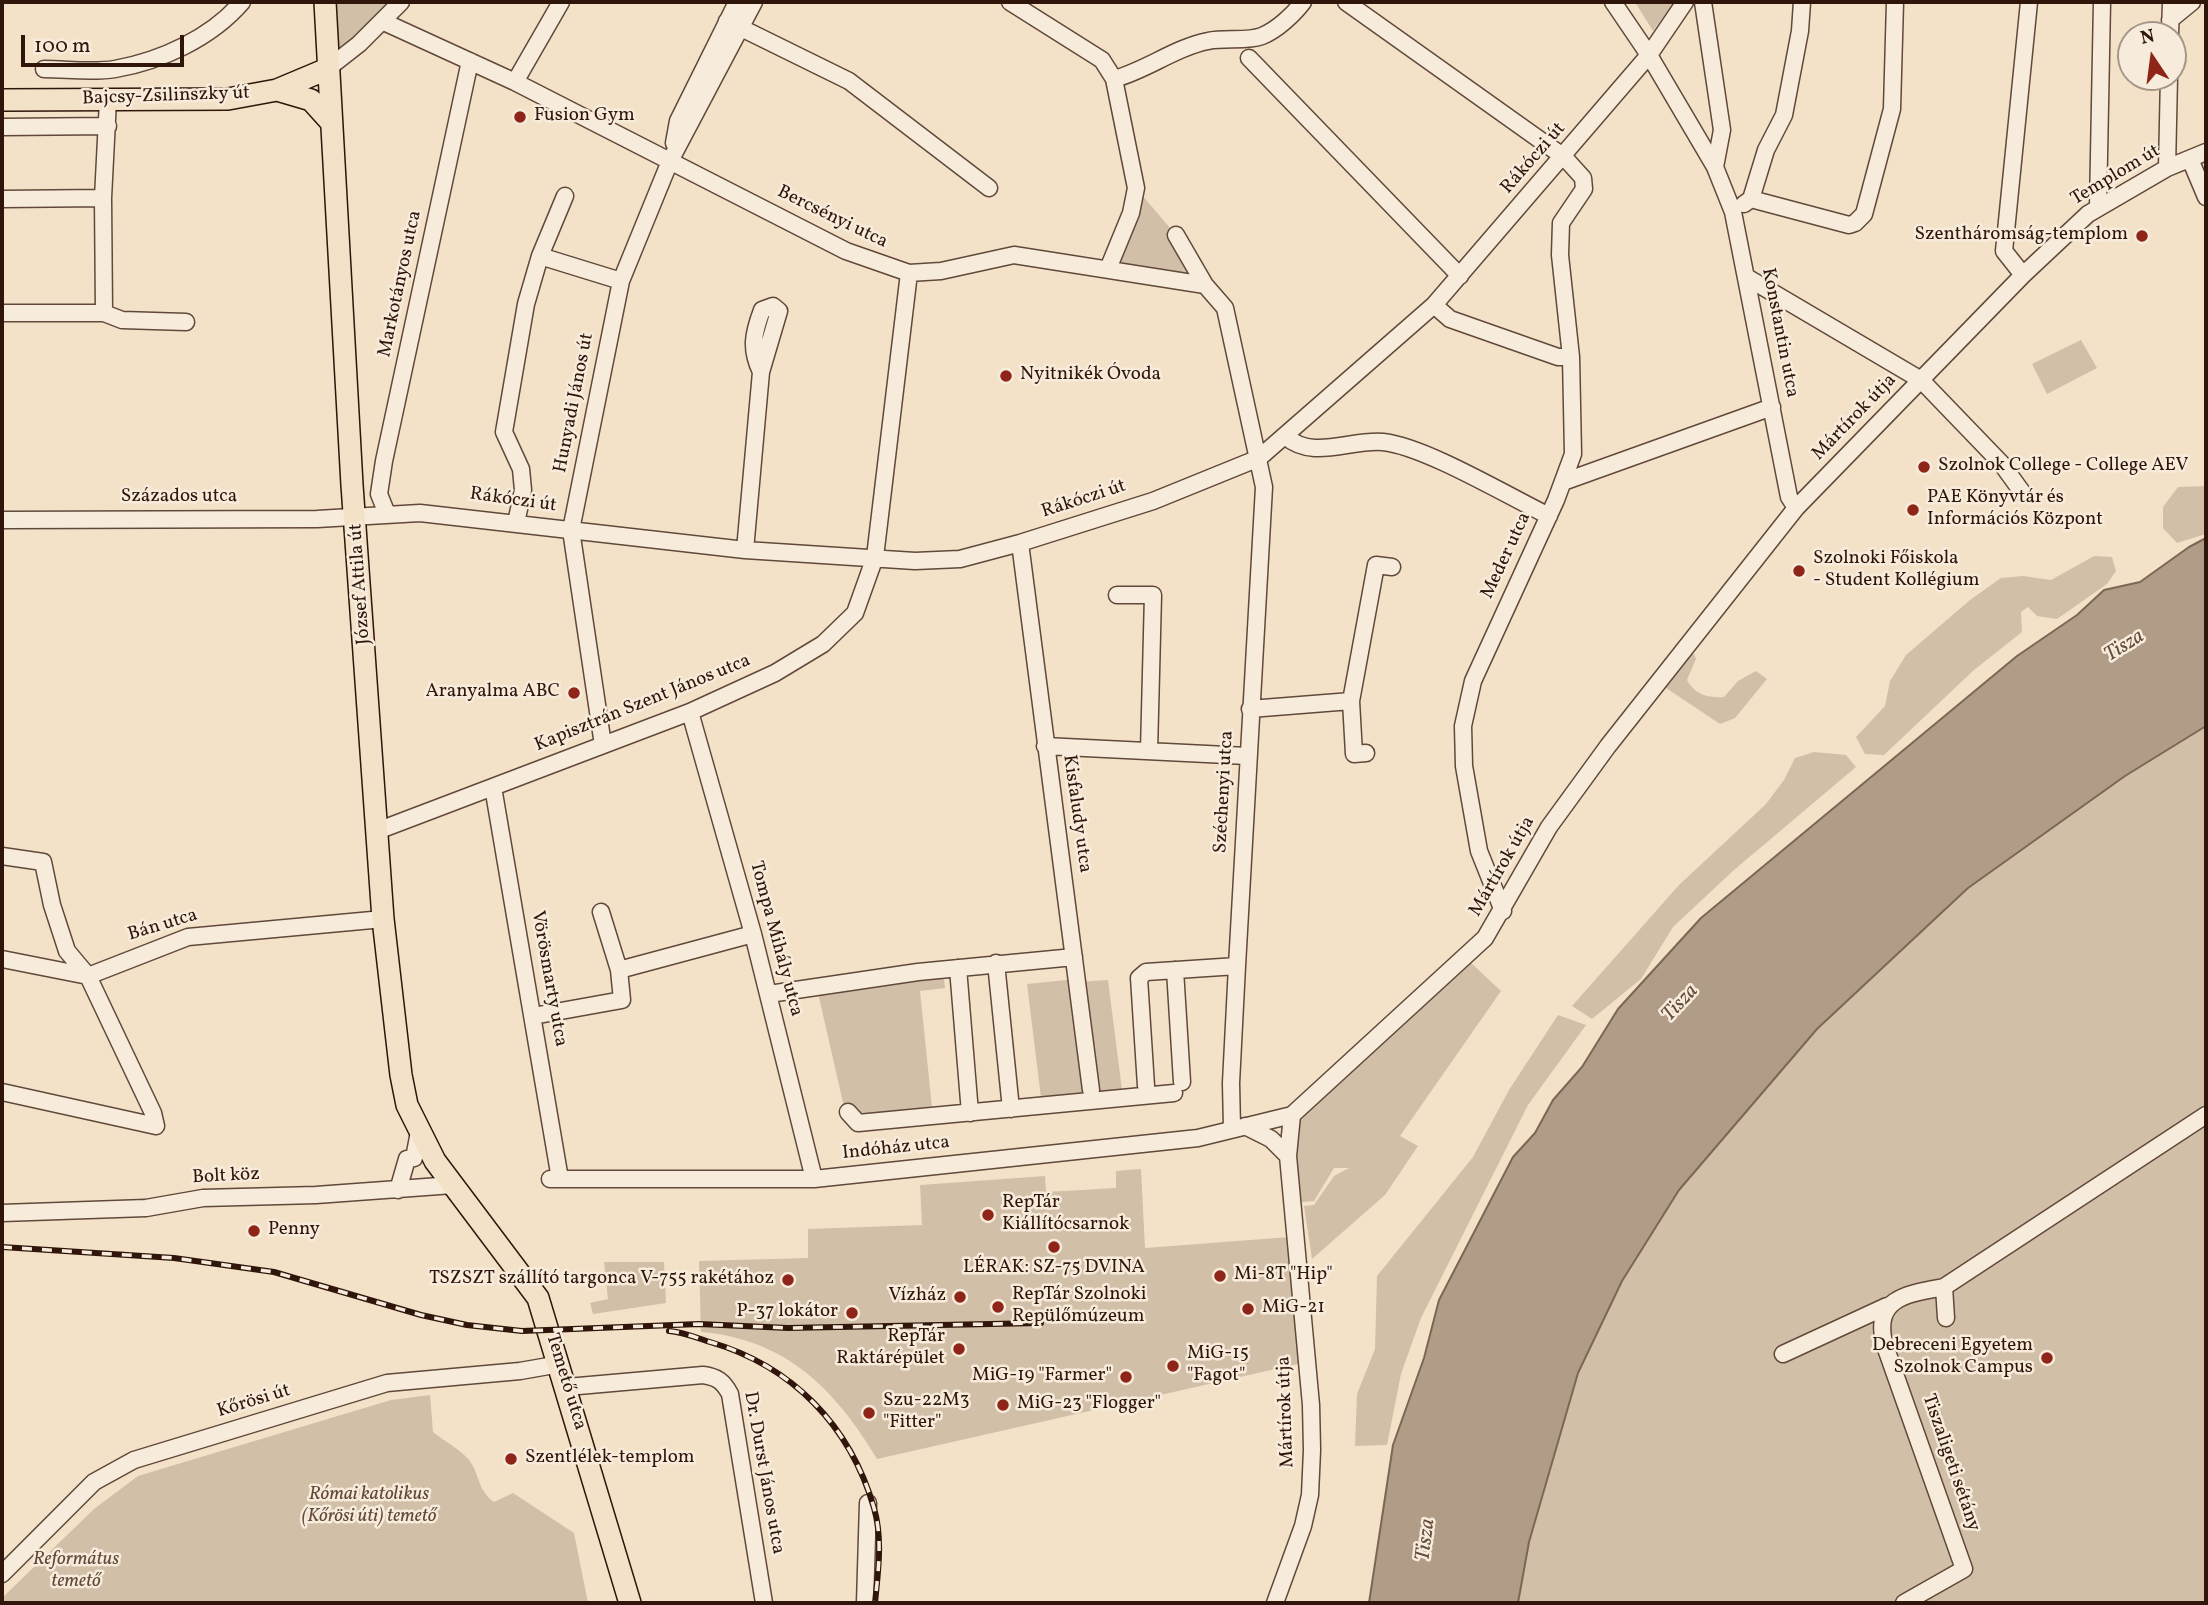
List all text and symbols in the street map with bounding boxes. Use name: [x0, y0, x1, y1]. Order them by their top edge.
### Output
scale bar: [24, 21, 187, 65]
north arrow: [2117, 21, 2187, 91]
text: N: [2138, 23, 2157, 52]
text: 100 m: [34, 32, 91, 61]
street label: Bajcsy-Zsilinszky út: [82, 83, 250, 111]
place label: Fusion Gym: [534, 106, 635, 128]
marker: Fusion Gym: [512, 109, 528, 125]
street label: Rákóczi út: [1497, 118, 1571, 200]
street label: Templom út: [2067, 140, 2165, 212]
street label: Bercsényi utca: [773, 181, 891, 255]
street label: Markotányos utca: [374, 209, 428, 359]
place label: Szentháromság-templom: [1914, 225, 2128, 247]
marker: Szentháromság-templom: [2134, 228, 2150, 244]
street label: Konstantin utca: [1755, 266, 1803, 400]
street label: Hunyadi János út: [550, 331, 600, 475]
place label: Nyitnikék Óvoda: [1020, 365, 1161, 387]
marker: Nyitnikék Óvoda: [998, 368, 1014, 384]
street label: Mártírok útja: [1808, 370, 1902, 466]
place label: Szolnok College - College AEV: [1938, 456, 2189, 478]
marker: Szolnok College - College AEV: [1916, 459, 1932, 475]
street label: Rákóczi út: [1039, 476, 1129, 524]
street label: Rákóczi út: [468, 484, 558, 518]
street label: Százados utca: [121, 487, 237, 509]
place label: PAE Könyvtár és Információs Központ: [1927, 488, 2103, 532]
marker: PAE Könyvtár és Információs Központ: [1905, 502, 1921, 518]
street label: Meder utca: [1477, 509, 1537, 603]
street label: József Attila út: [345, 523, 377, 645]
place label: Szolnoki Főiskola - Student Kollégium: [1813, 549, 1980, 593]
marker: Szolnoki Főiskola - Student Kollégium: [1791, 563, 1807, 579]
water label: Tisza: [2100, 625, 2150, 669]
street label: Kapisztrán Szent János utca: [532, 650, 754, 758]
place label: Aranyalma ABC: [425, 682, 560, 704]
marker: Aranyalma ABC: [566, 685, 582, 701]
street label: Széchenyi utca: [1210, 730, 1240, 854]
street label: Kisfaludy utca: [1056, 753, 1096, 875]
street label: Mártírok útja: [1465, 813, 1541, 921]
street label: Tompa Mihály utca: [743, 859, 807, 1019]
street label: Bán utca: [125, 905, 201, 947]
street label: Vörösmarty utca: [525, 909, 571, 1049]
water label: Tisza: [1657, 980, 1705, 1028]
street label: Indóház utca: [841, 1132, 951, 1166]
street label: Bolt köz: [192, 1164, 260, 1190]
place label: RepTár Kiállítócsarnok: [1002, 1193, 1129, 1237]
marker: RepTár Kiállítócsarnok: [980, 1207, 996, 1223]
place label: Penny: [268, 1220, 320, 1242]
marker: Penny: [246, 1223, 262, 1239]
marker: LÉRAK: SZ-75 DVINA: [1046, 1239, 1062, 1255]
place label: LÉRAK: SZ-75 DVINA: [963, 1258, 1145, 1280]
place label: Mi-8T "Hip": [1234, 1265, 1333, 1287]
marker: Mi-8T "Hip": [1212, 1268, 1228, 1284]
place label: TSZSZT szállító targonca V-755 rakétához: [429, 1269, 774, 1291]
marker: TSZSZT szállító targonca V-755 rakétához: [780, 1272, 796, 1288]
place label: RepTár Szolnoki Repülőmúzeum: [1012, 1285, 1147, 1329]
place label: Vízház: [889, 1286, 946, 1308]
marker: Vízház: [952, 1289, 968, 1305]
place label: MiG-21: [1262, 1298, 1325, 1320]
marker: RepTár Szolnoki Repülőmúzeum: [990, 1299, 1006, 1315]
marker: MiG-21: [1240, 1301, 1256, 1317]
place label: P-37 lokátor: [737, 1302, 838, 1324]
marker: P-37 lokátor: [844, 1305, 860, 1321]
place label: RepTár Raktárépület: [836, 1327, 945, 1371]
street label: Temető utca: [539, 1331, 591, 1433]
place label: Debreceni Egyetem Szolnok Campus: [1872, 1336, 2033, 1380]
marker: RepTár Raktárépület: [951, 1341, 967, 1357]
place label: MiG-15 "Fagot": [1187, 1344, 1249, 1388]
marker: Debreceni Egyetem Szolnok Campus: [2039, 1350, 2055, 1366]
street label: Mártírok útja: [1274, 1356, 1300, 1468]
marker: MiG-15 "Fagot": [1165, 1358, 1181, 1374]
place label: MiG-19 "Farmer": [972, 1366, 1112, 1388]
marker: MiG-19 "Farmer": [1118, 1369, 1134, 1385]
street label: Kőrösi út: [215, 1380, 293, 1424]
street label: Dr. Durst János utca: [737, 1390, 789, 1556]
place label: Szu-22M3 "Fitter": [883, 1391, 970, 1435]
street label: Tiszaligeti sétány: [1916, 1391, 1984, 1535]
place label: MiG-23 "Flogger": [1017, 1394, 1161, 1416]
marker: MiG-23 "Flogger": [995, 1397, 1011, 1413]
marker: Szu-22M3 "Fitter": [861, 1405, 877, 1421]
place label: Szentlélek-templom: [525, 1448, 695, 1470]
marker: Szentlélek-templom: [503, 1451, 519, 1467]
park label: Római katolikus (Kőrösi úti) temető: [302, 1485, 436, 1529]
water label: Tisza: [1412, 1518, 1442, 1562]
park label: Református temető: [33, 1550, 119, 1594]

